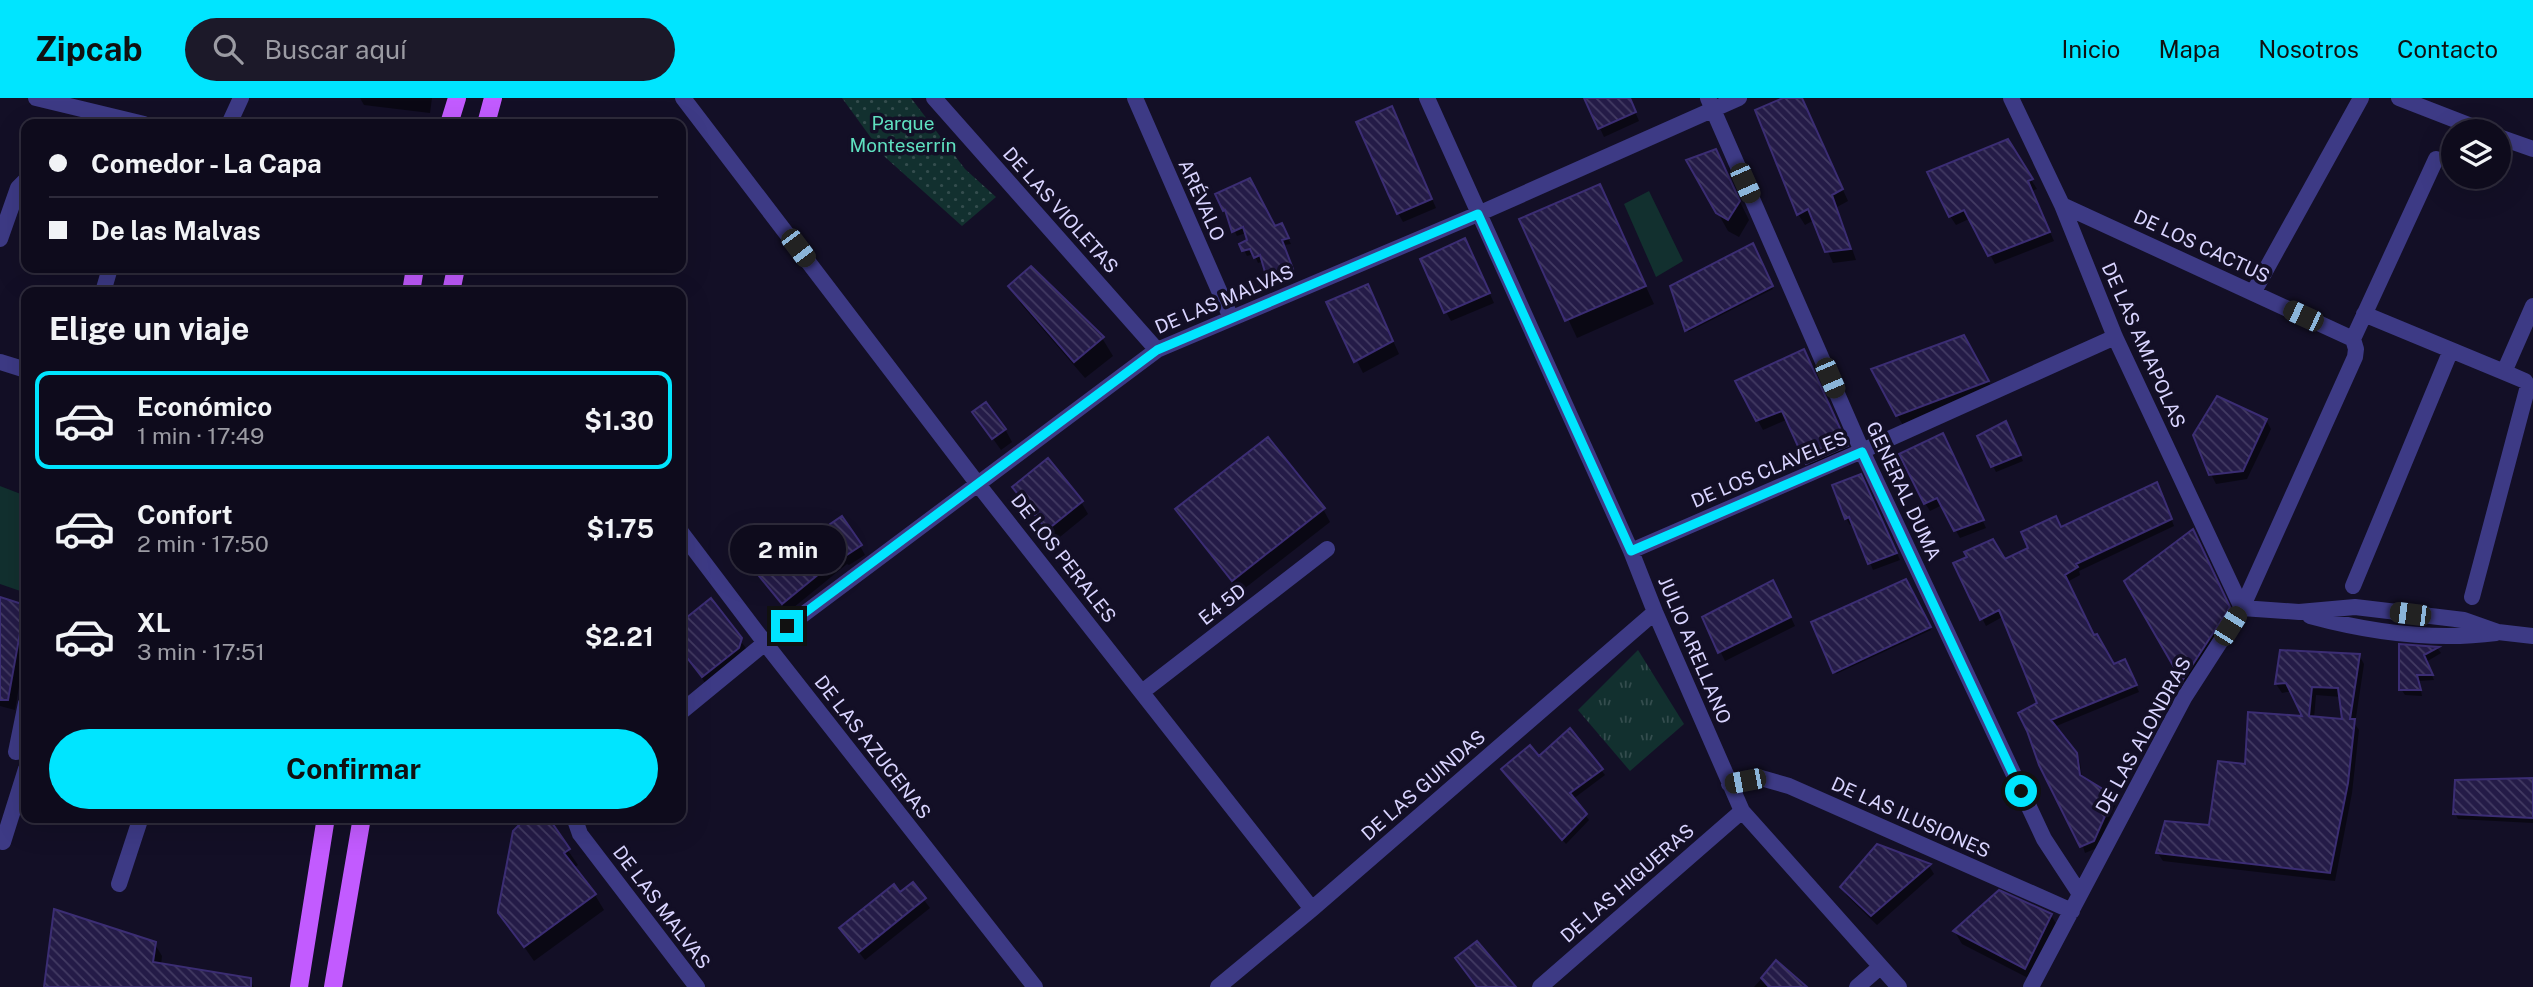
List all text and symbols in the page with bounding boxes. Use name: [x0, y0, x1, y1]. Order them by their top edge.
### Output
search box: [185, 18, 675, 81]
text: Zipcab: [35, 30, 143, 68]
icon: search: [209, 30, 247, 68]
text: Buscar aquí: [265, 34, 406, 65]
text: Inicio: [2061, 35, 2120, 63]
text: Mapa: [2158, 35, 2220, 63]
text: Nosotros: [2258, 35, 2359, 63]
text: Contacto: [2397, 35, 2498, 63]
park label: Parque Monteserrín: [850, 112, 956, 156]
map controls: [2441, 119, 2511, 189]
button: layers: [2441, 119, 2511, 189]
street label: DE LAS VIOLETAS: [999, 143, 1123, 277]
text: Comedor - La Capa: [91, 148, 322, 179]
street label: ARÉVALO: [1174, 156, 1230, 244]
car: [1727, 160, 1764, 206]
street label: DE LOS CACTUS: [2131, 205, 2273, 287]
text: De las Malvas: [91, 215, 261, 246]
car: [777, 225, 820, 271]
street label: DE LAS AMAPOLAS: [2098, 259, 2190, 431]
street label: DE LAS MALVAS: [1152, 260, 1296, 338]
car: [2280, 298, 2327, 334]
text: Elige un viaje: [49, 310, 249, 347]
car: [1813, 355, 1848, 401]
icon: car: [53, 389, 116, 452]
text: Económico: [137, 391, 272, 422]
text: $1.30: [584, 405, 654, 436]
street label: GENERAL DUMA: [1862, 418, 1946, 564]
text: 1 min · 17:49: [137, 422, 264, 449]
street label: DE LOS CLAVELES: [1688, 426, 1850, 512]
street label: DE LOS PERALES: [1007, 489, 1121, 627]
icon: car: [53, 497, 116, 560]
text: Confort: [137, 499, 233, 530]
text: $1.75: [586, 513, 654, 544]
callout: 2 min: [729, 524, 845, 574]
text: 2 min · 17:50: [137, 530, 269, 557]
text: 2 min: [758, 536, 818, 563]
street label: JULIO ARELLANO: [1654, 573, 1736, 727]
street label: E4 5D: [1194, 579, 1250, 629]
car: [2388, 601, 2433, 627]
car: [2210, 603, 2251, 649]
icon: car: [53, 605, 116, 668]
text: XL: [137, 607, 171, 638]
route end: [771, 610, 803, 642]
text: $2.21: [585, 621, 654, 652]
text: 3 min · 17:51: [137, 638, 265, 665]
street label: DE LAS ALONDRAS: [2091, 653, 2195, 817]
street label: DE LAS AZUCENAS: [810, 671, 936, 823]
street label: DE LAS GUINDAS: [1357, 725, 1489, 845]
button: Confirmar: [49, 729, 658, 809]
car: [1723, 767, 1768, 795]
street label: DE LAS ILUSIONES: [1828, 772, 1994, 862]
route start: [2005, 775, 2037, 807]
street label: DE LAS HIGUERAS: [1556, 819, 1698, 947]
street label: DE LAS MALVAS: [609, 841, 715, 973]

